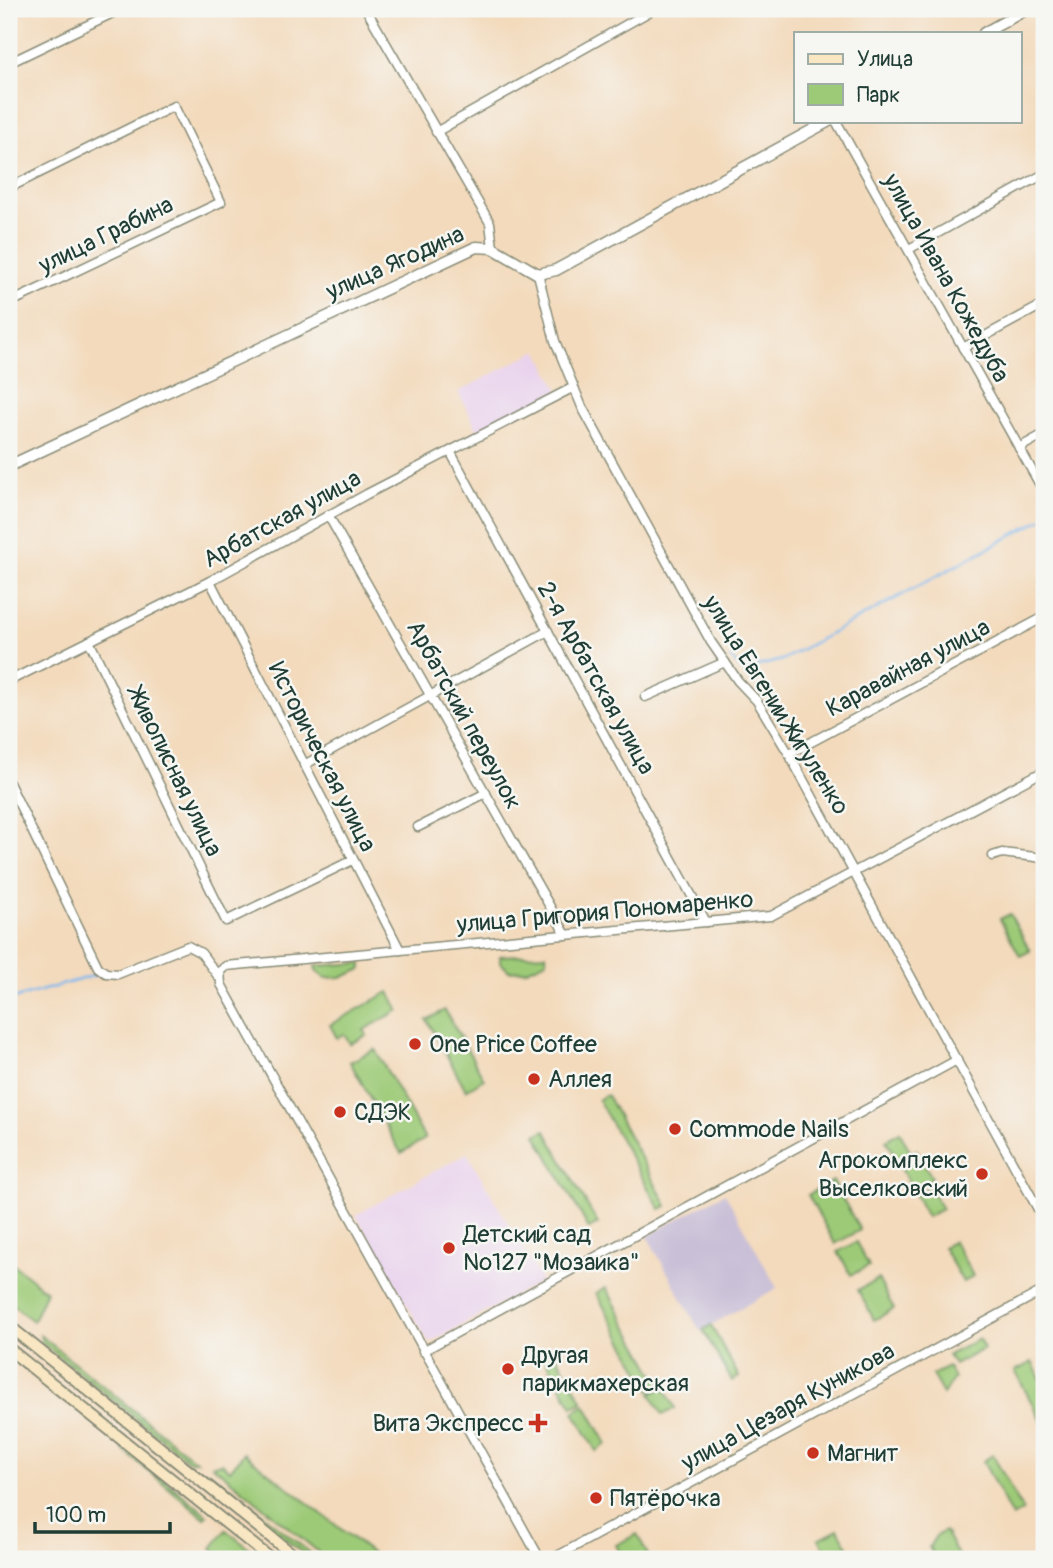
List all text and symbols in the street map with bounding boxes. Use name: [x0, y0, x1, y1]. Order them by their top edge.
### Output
legend: [794, 32, 1021, 122]
text: Улица: [857, 46, 913, 73]
text: Парк: [857, 82, 900, 109]
street label: улица Ивана Кожедуба: [876, 168, 1015, 387]
street label: улица Грабина: [33, 190, 178, 280]
street label: улица Ягодина: [321, 220, 469, 307]
street label: Арбатская улица: [198, 464, 366, 574]
street label: 2-я Арбатская улица: [531, 577, 661, 779]
street label: улица Евгении Жигуленко: [696, 589, 855, 820]
street label: Каравайная улица: [821, 613, 995, 723]
street label: Арбатский переулок: [400, 616, 528, 814]
street label: Историческая улица: [262, 657, 382, 857]
street label: Живописная улица: [120, 679, 228, 861]
street label: улица Григория Пономаренко: [455, 885, 755, 939]
place label: One Price Coffee: [429, 1030, 597, 1059]
marker: One Price Coffee: [407, 1036, 423, 1052]
place label: Аллея: [548, 1065, 612, 1094]
marker: Аллея: [526, 1071, 542, 1087]
place label: СДЭК: [354, 1098, 411, 1127]
marker: СДЭК: [332, 1104, 348, 1120]
place label: Commode Nails: [689, 1115, 849, 1144]
marker: Commode Nails: [667, 1121, 683, 1137]
place label: Агрокомплекс Выселковский: [818, 1146, 968, 1203]
marker: Агрокомплекс Выселковский: [974, 1166, 990, 1182]
place label: Детский сад №127 "Мозаика": [462, 1220, 639, 1277]
marker: Детский сад №127 "Мозаика": [441, 1240, 457, 1256]
street label: улица Цезаря Куникова: [675, 1336, 900, 1478]
place label: Другая парикмахерская: [521, 1341, 689, 1398]
marker: Другая парикмахерская: [500, 1361, 516, 1377]
place label: Вита Экспресс: [373, 1409, 524, 1438]
marker: Вита Экспресс: [530, 1415, 546, 1431]
place label: Магнит: [827, 1439, 898, 1468]
marker: Магнит: [805, 1445, 821, 1461]
place label: Пятёрочка: [610, 1484, 721, 1513]
marker: Пятёрочка: [588, 1490, 604, 1506]
scale bar: [35, 1491, 170, 1535]
text: 100 m: [46, 1502, 106, 1529]

